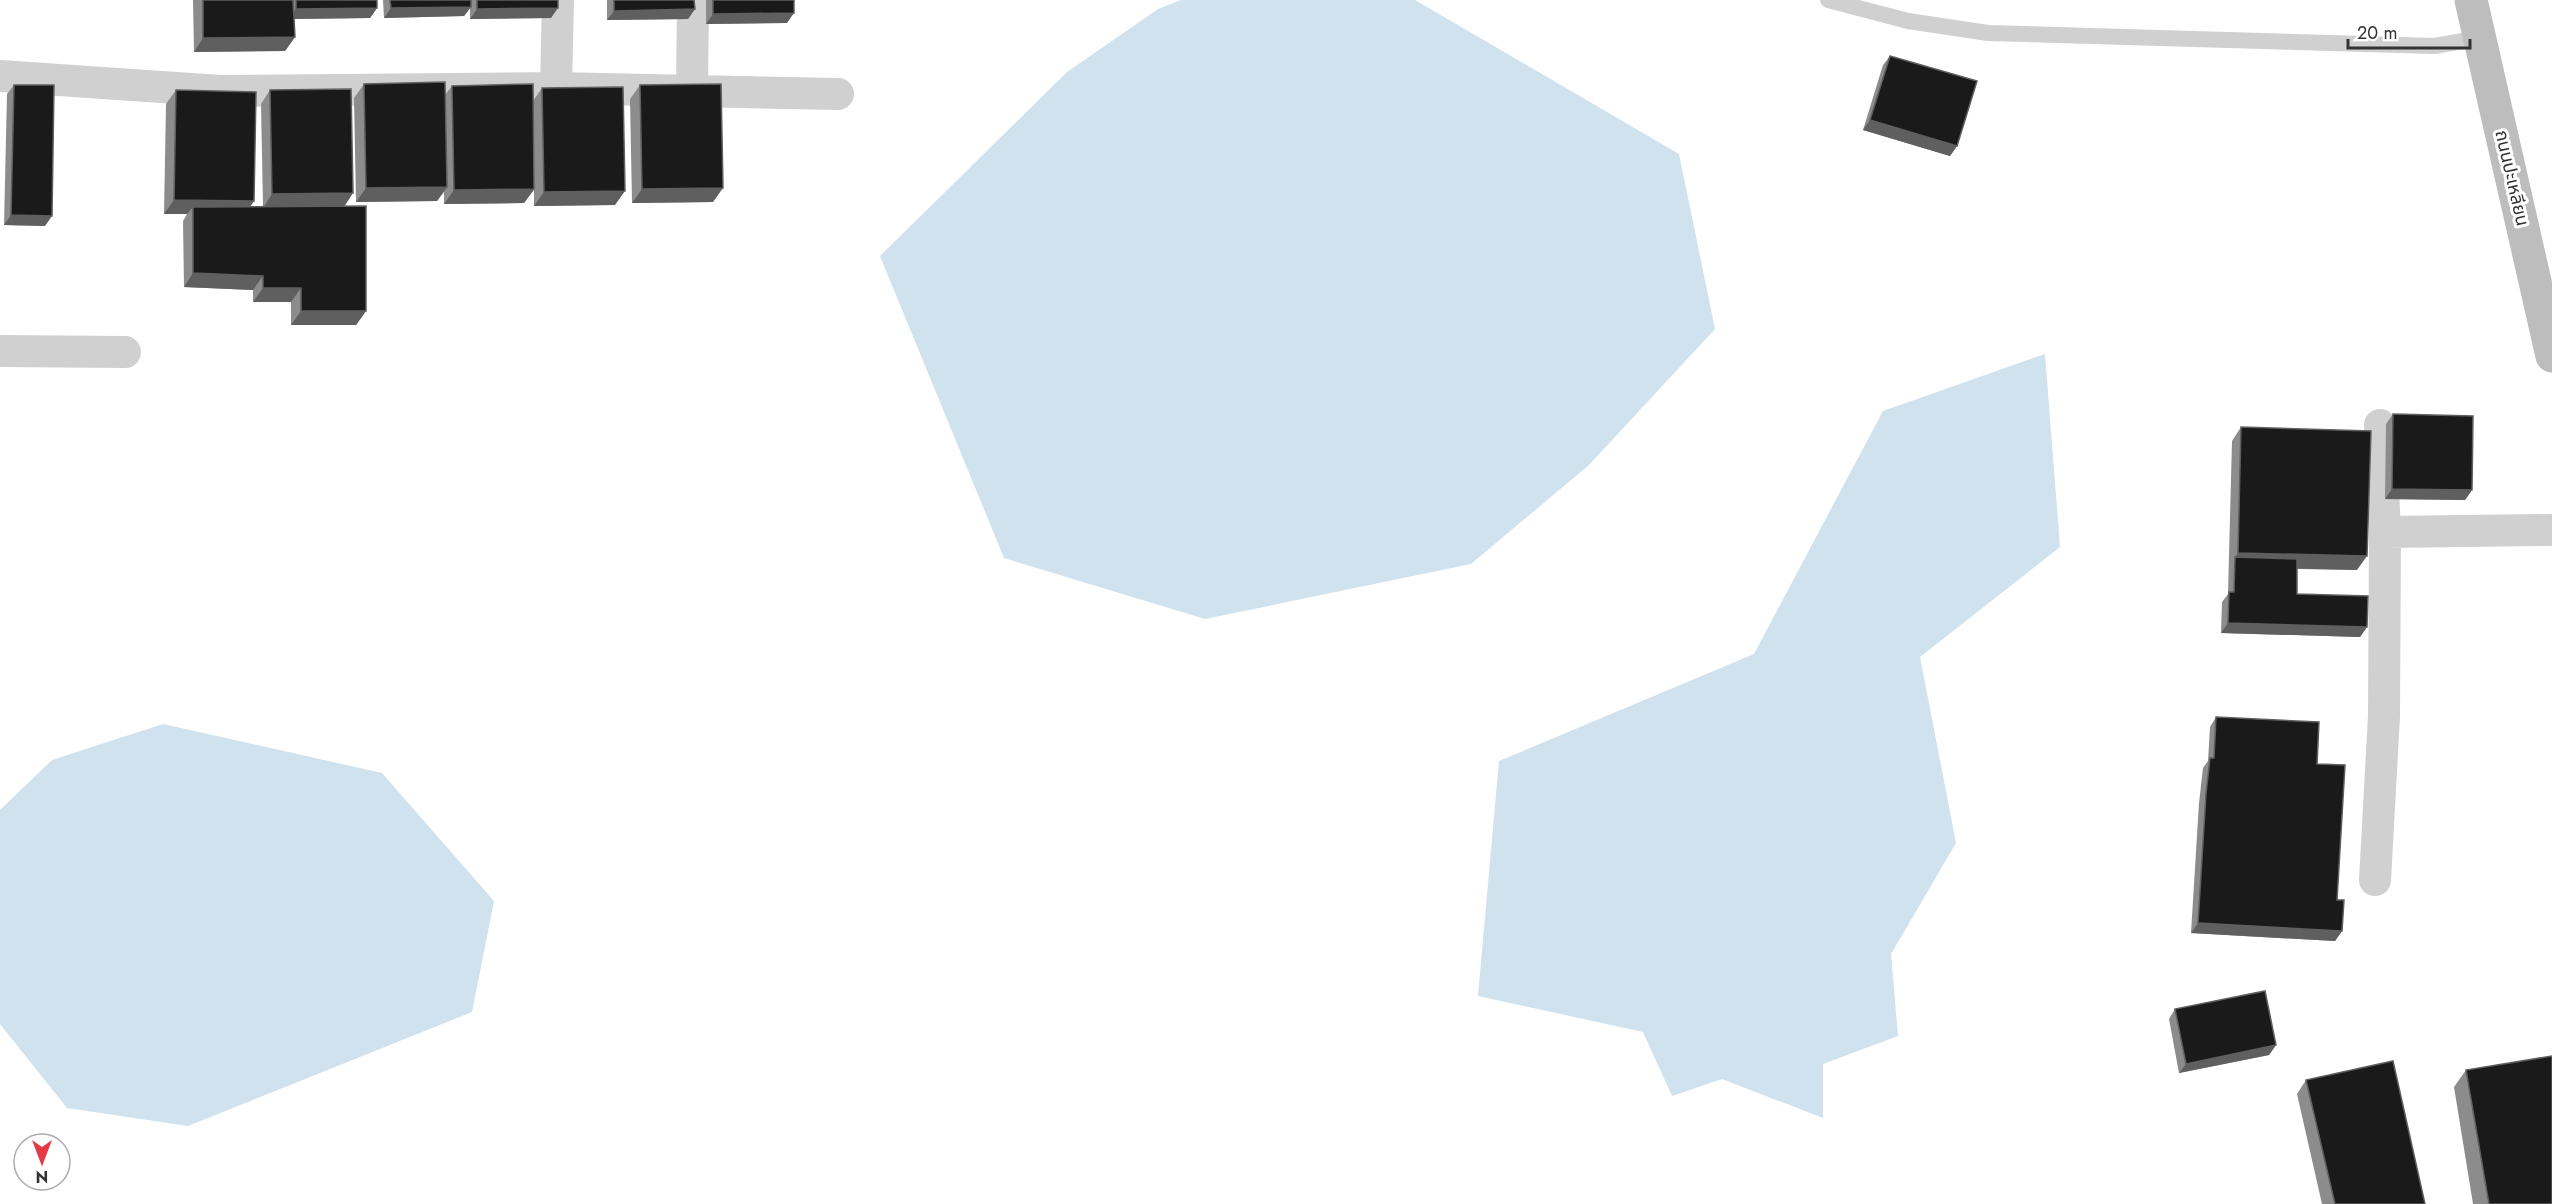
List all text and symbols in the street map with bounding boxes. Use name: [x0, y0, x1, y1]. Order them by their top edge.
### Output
scale bar: [2348, 12, 2470, 50]
text: 20 m: [2357, 20, 2397, 46]
street label: ถนนปะเหลียน: [2488, 127, 2536, 229]
north arrow: [12, 1132, 72, 1192]
text: N: [36, 1165, 48, 1188]

